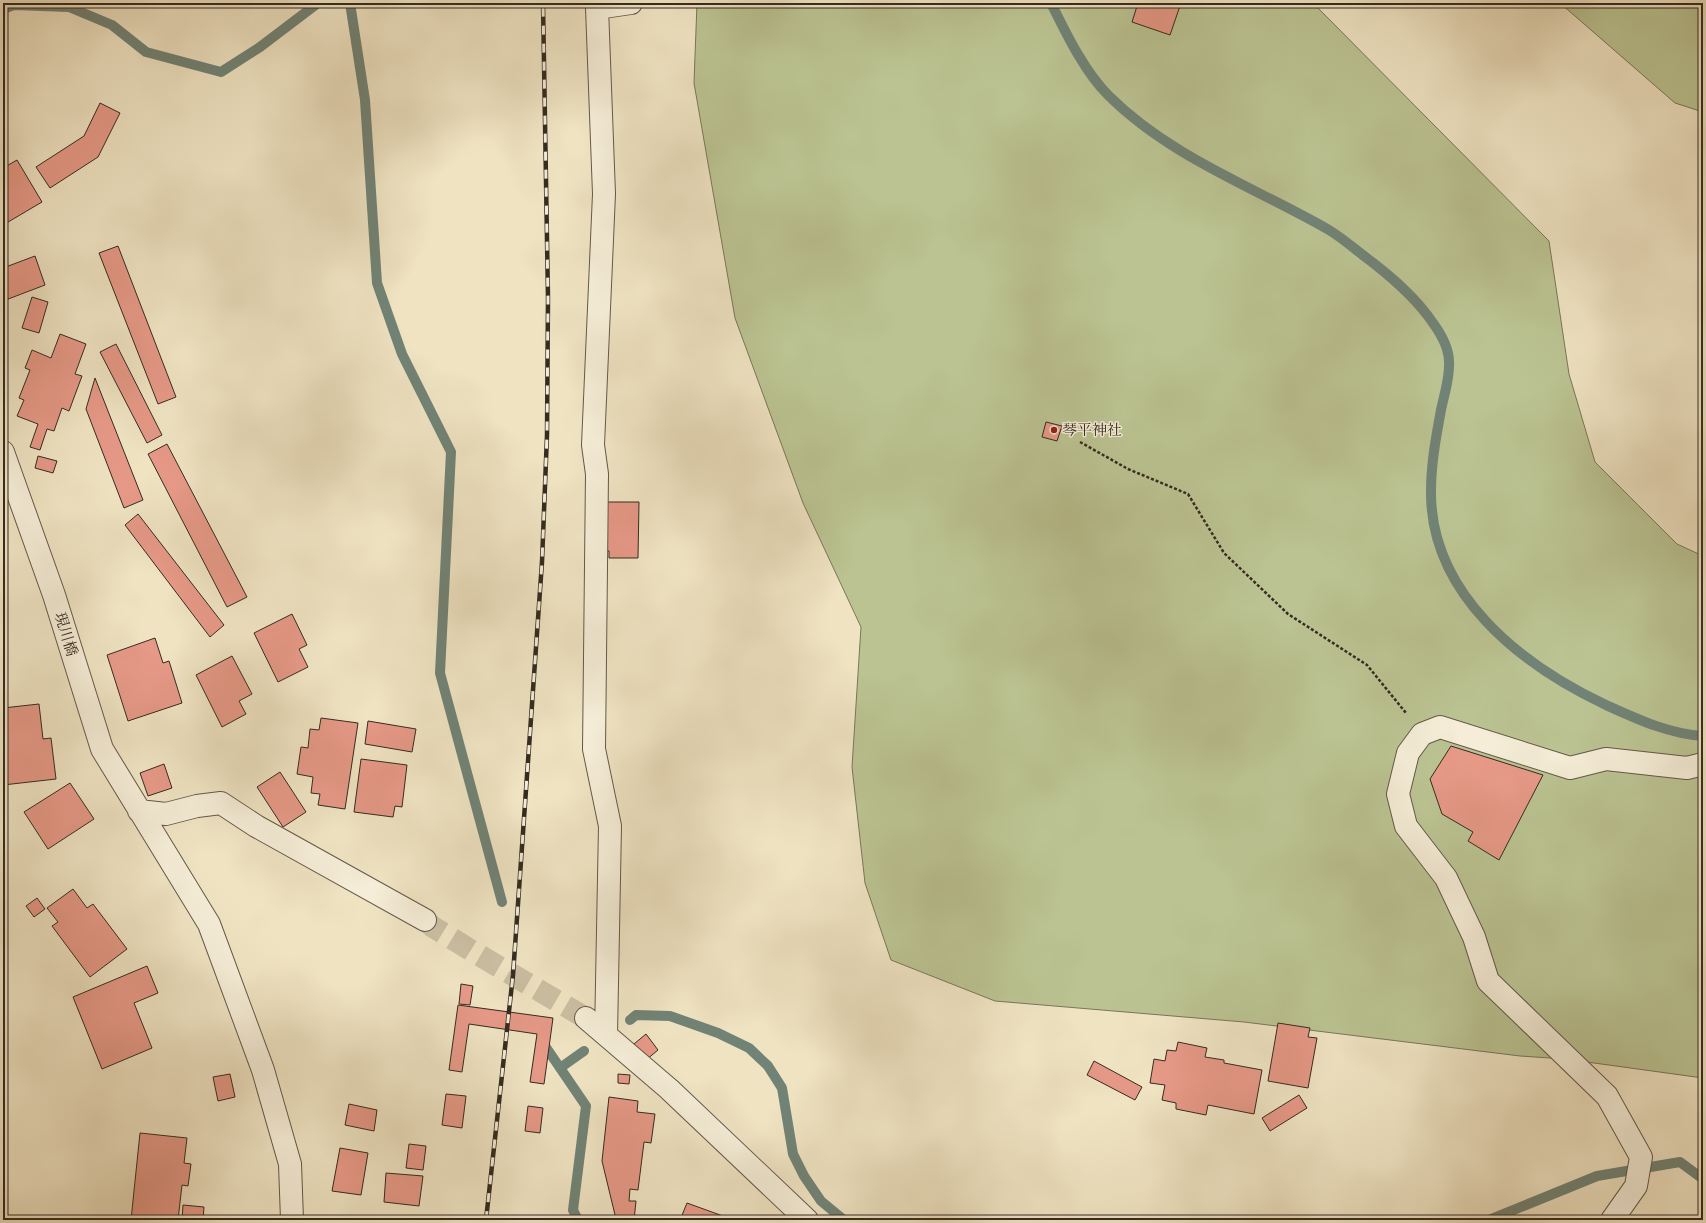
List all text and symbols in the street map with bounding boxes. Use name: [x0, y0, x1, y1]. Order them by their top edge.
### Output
place label: 琴平神社: [1062, 421, 1122, 442]
marker: 琴平神社: [1049, 425, 1059, 435]
street label: 現川橋: [48, 610, 81, 659]

